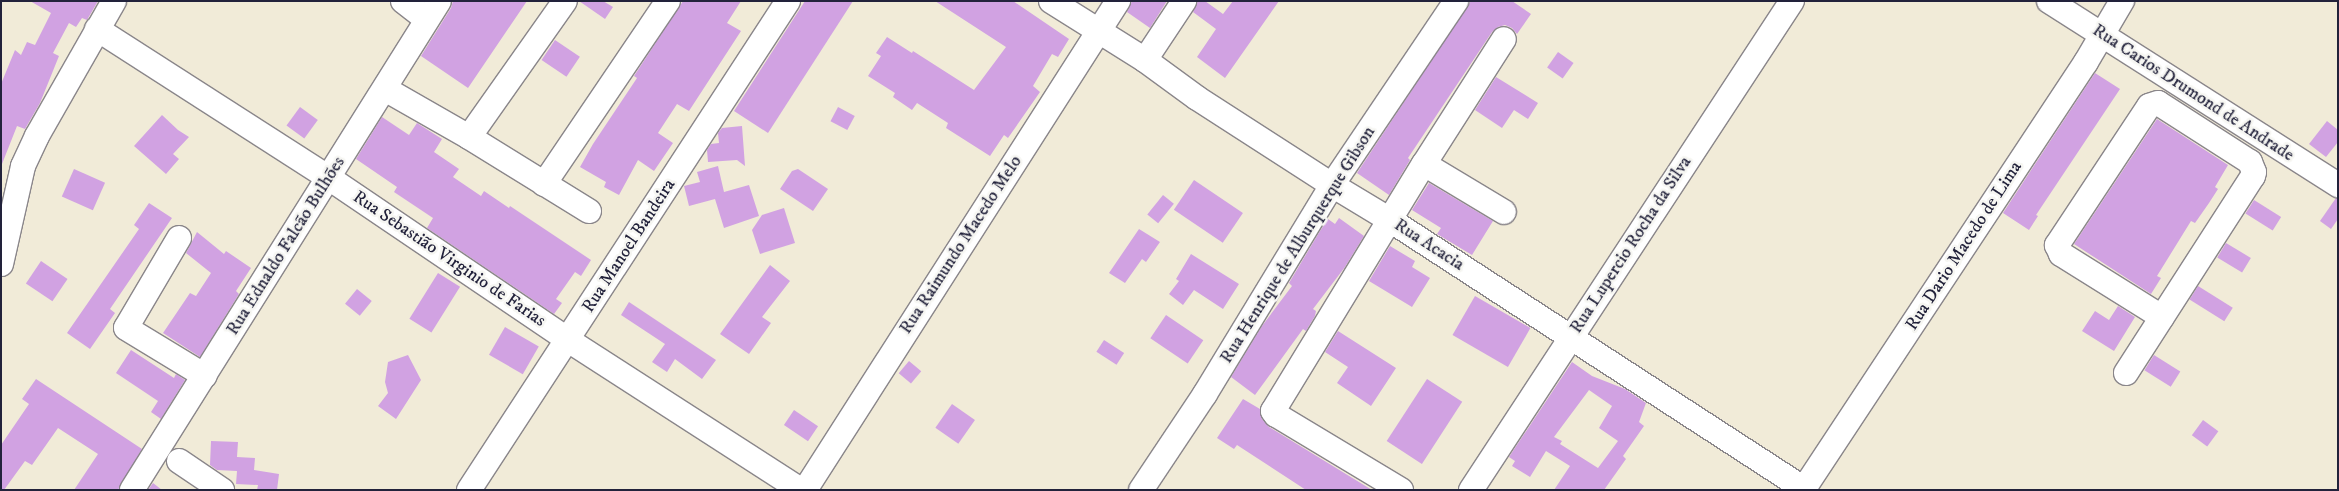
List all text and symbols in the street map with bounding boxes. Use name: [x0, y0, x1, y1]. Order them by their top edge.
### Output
street label: Rua Carios Drumond de Andrade: [2088, 20, 2298, 166]
street label: Rua Henrique de Alburquerque Gibson: [1216, 122, 1380, 368]
street label: Rua Raimundo Macedo Melo: [895, 152, 1027, 338]
street label: Rua Lupercio Rocha da Silva: [1566, 152, 1696, 338]
street label: Rua Ednaldo Falcão Bulhões: [222, 153, 350, 339]
street label: Rua Dario Macedo de Lima: [1901, 157, 2027, 335]
street label: Rua Manoel Bandeira: [578, 175, 680, 317]
street label: Rua Sebastião Virginio de Farias: [348, 186, 550, 332]
street label: Rua Acacia: [1390, 214, 1468, 276]

